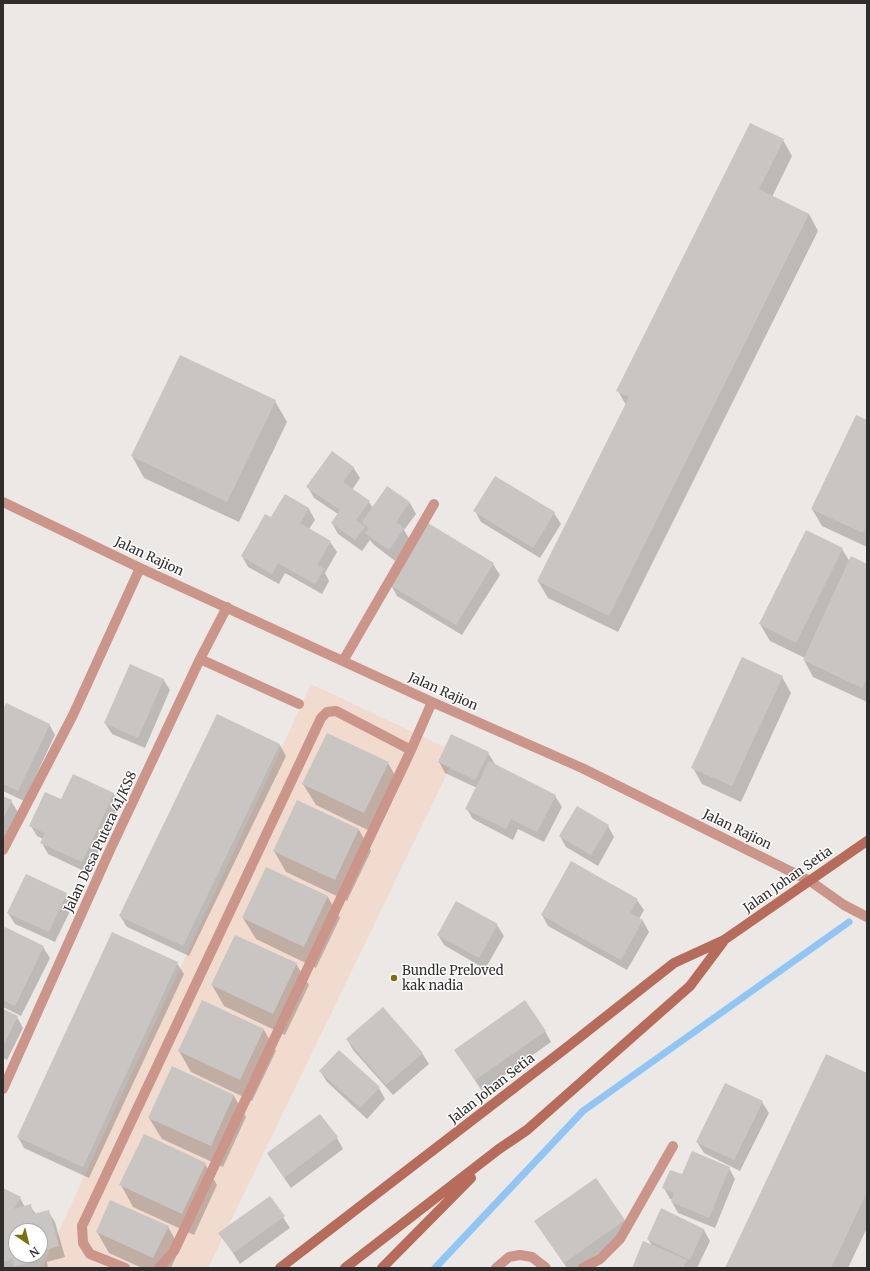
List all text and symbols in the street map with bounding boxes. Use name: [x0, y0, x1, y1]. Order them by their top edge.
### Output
street label: Jalan Rajion: [112, 534, 186, 580]
street label: Jalan Rajion: [406, 670, 480, 714]
street label: Jalan Desa Putera 41/KS8: [61, 769, 141, 915]
street label: Jalan Rajion: [700, 807, 774, 853]
street label: Jalan Johan Setia: [741, 844, 835, 916]
place label: Bundle Preloved kak nadia: [402, 963, 503, 994]
marker: Bundle Preloved kak nadia: [389, 973, 399, 983]
street label: Jalan Johan Setia: [446, 1051, 538, 1127]
north arrow: [8, 1223, 48, 1263]
text: N: [27, 1244, 42, 1260]

